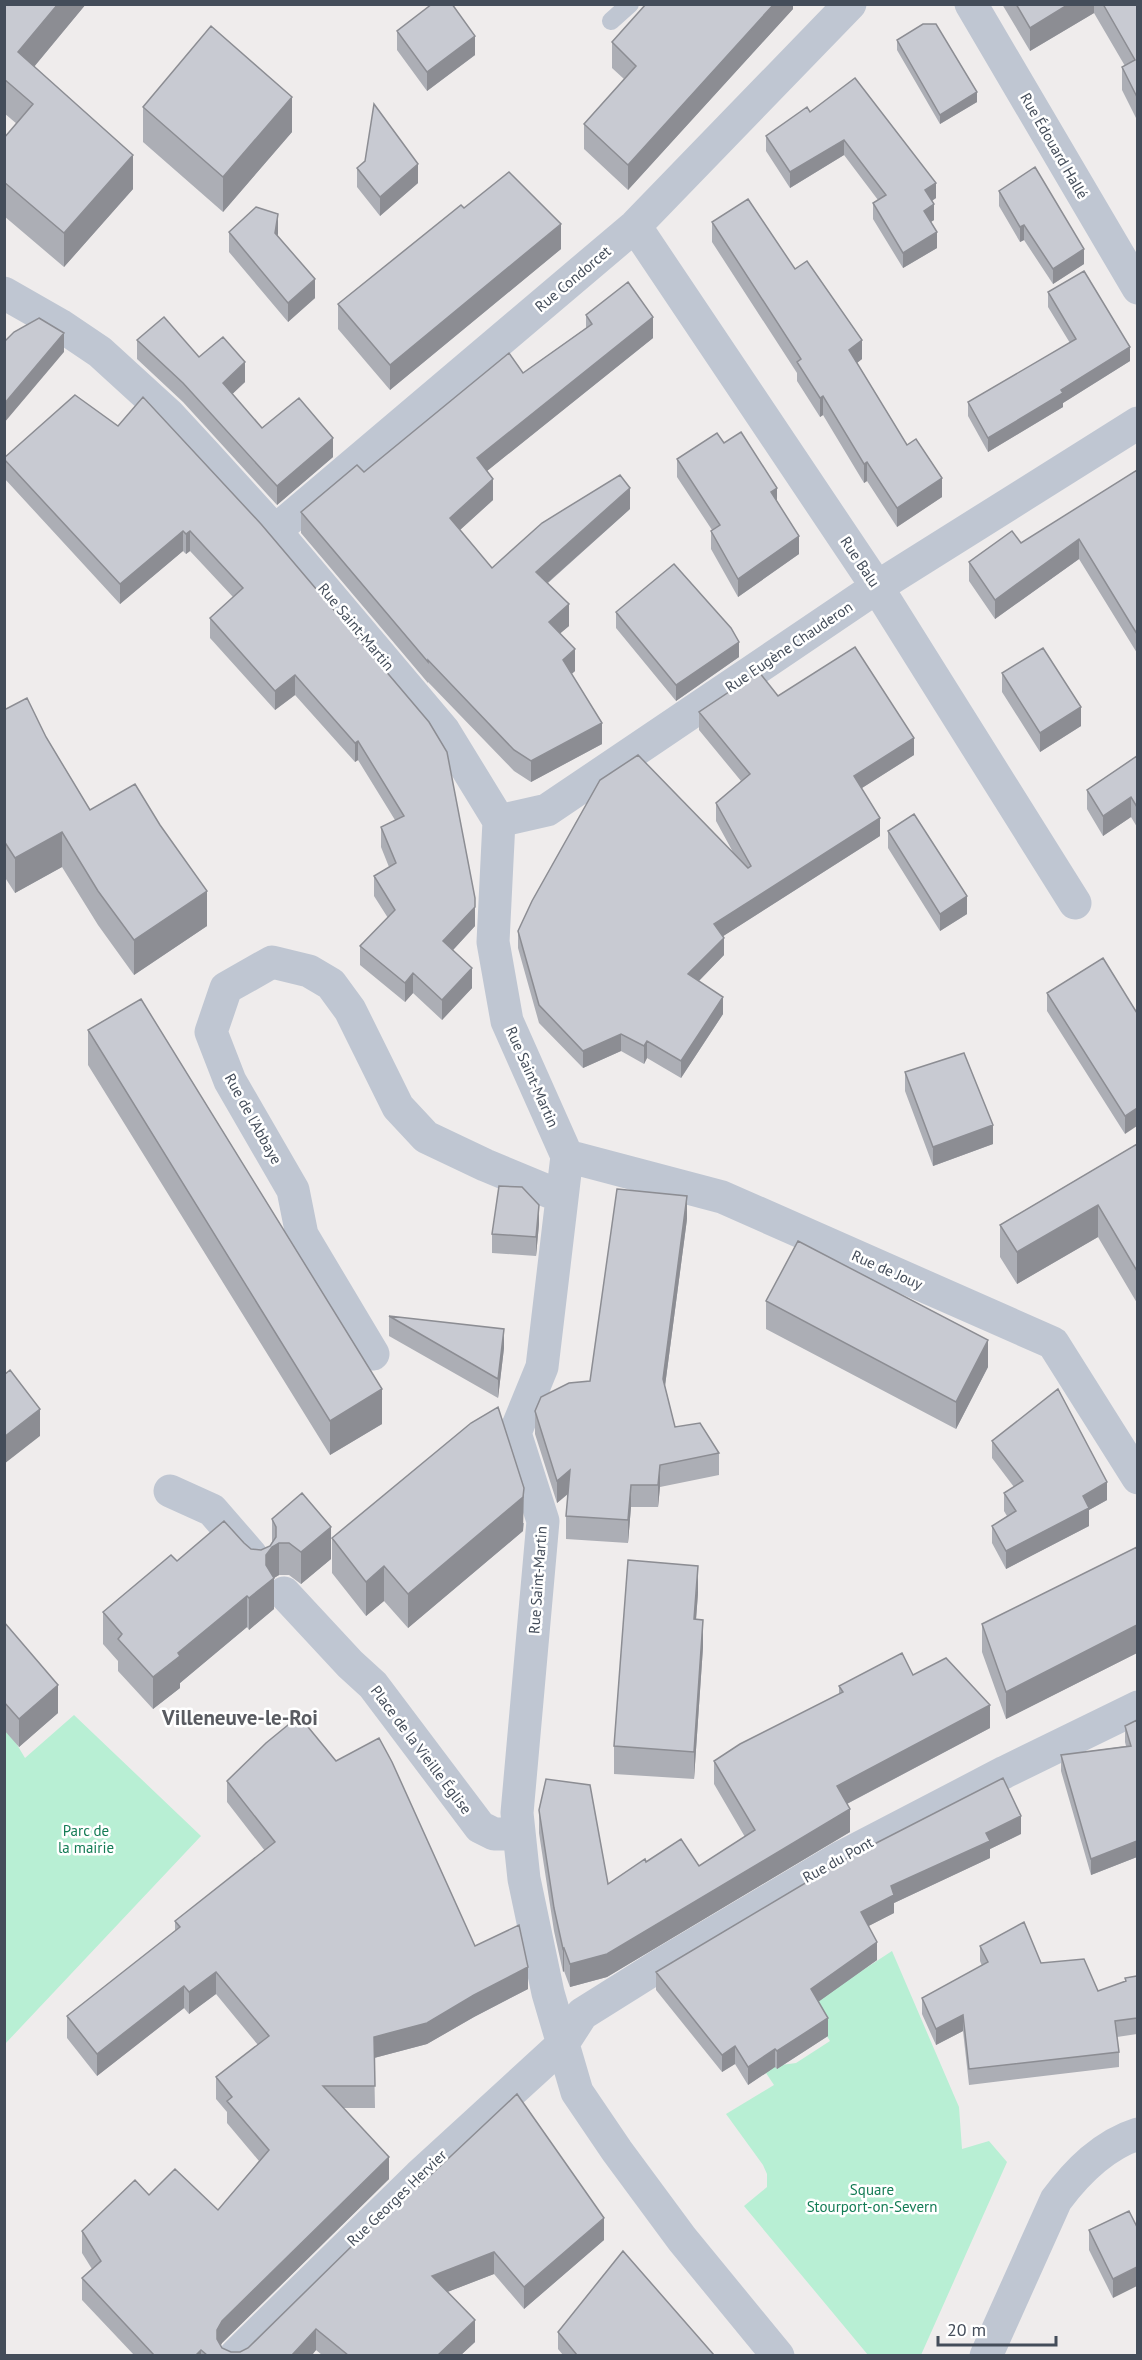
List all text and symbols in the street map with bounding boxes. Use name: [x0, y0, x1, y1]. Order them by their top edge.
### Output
street label: Rue Édouard Hallé: [1016, 89, 1092, 202]
street label: Rue Condorcet: [531, 241, 614, 316]
street label: Rue Balu: [837, 533, 884, 591]
street label: Rue Saint-Martin: [314, 579, 398, 674]
street label: Rue Eugène Chauderon: [721, 597, 856, 696]
street label: Rue Saint-Martin: [502, 1023, 563, 1130]
street label: Rue de l'Abbaye: [221, 1070, 286, 1167]
street label: Rue de Jouy: [849, 1245, 926, 1294]
street label: Rue Saint-Martin: [524, 1525, 551, 1635]
street label: Place de la Vieille Église: [367, 1682, 476, 1818]
district label: Villeneuve-le-Roi: [161, 1704, 318, 1731]
park label: Parc de la mairie: [58, 1821, 114, 1857]
street label: Rue du Pont: [799, 1832, 876, 1887]
street label: Rue Georges Hervier: [343, 2145, 450, 2250]
park label: Square Stourport-on-Severn: [807, 2180, 937, 2216]
scale bar: [938, 2309, 1056, 2347]
text: 20 m: [947, 2318, 986, 2341]

